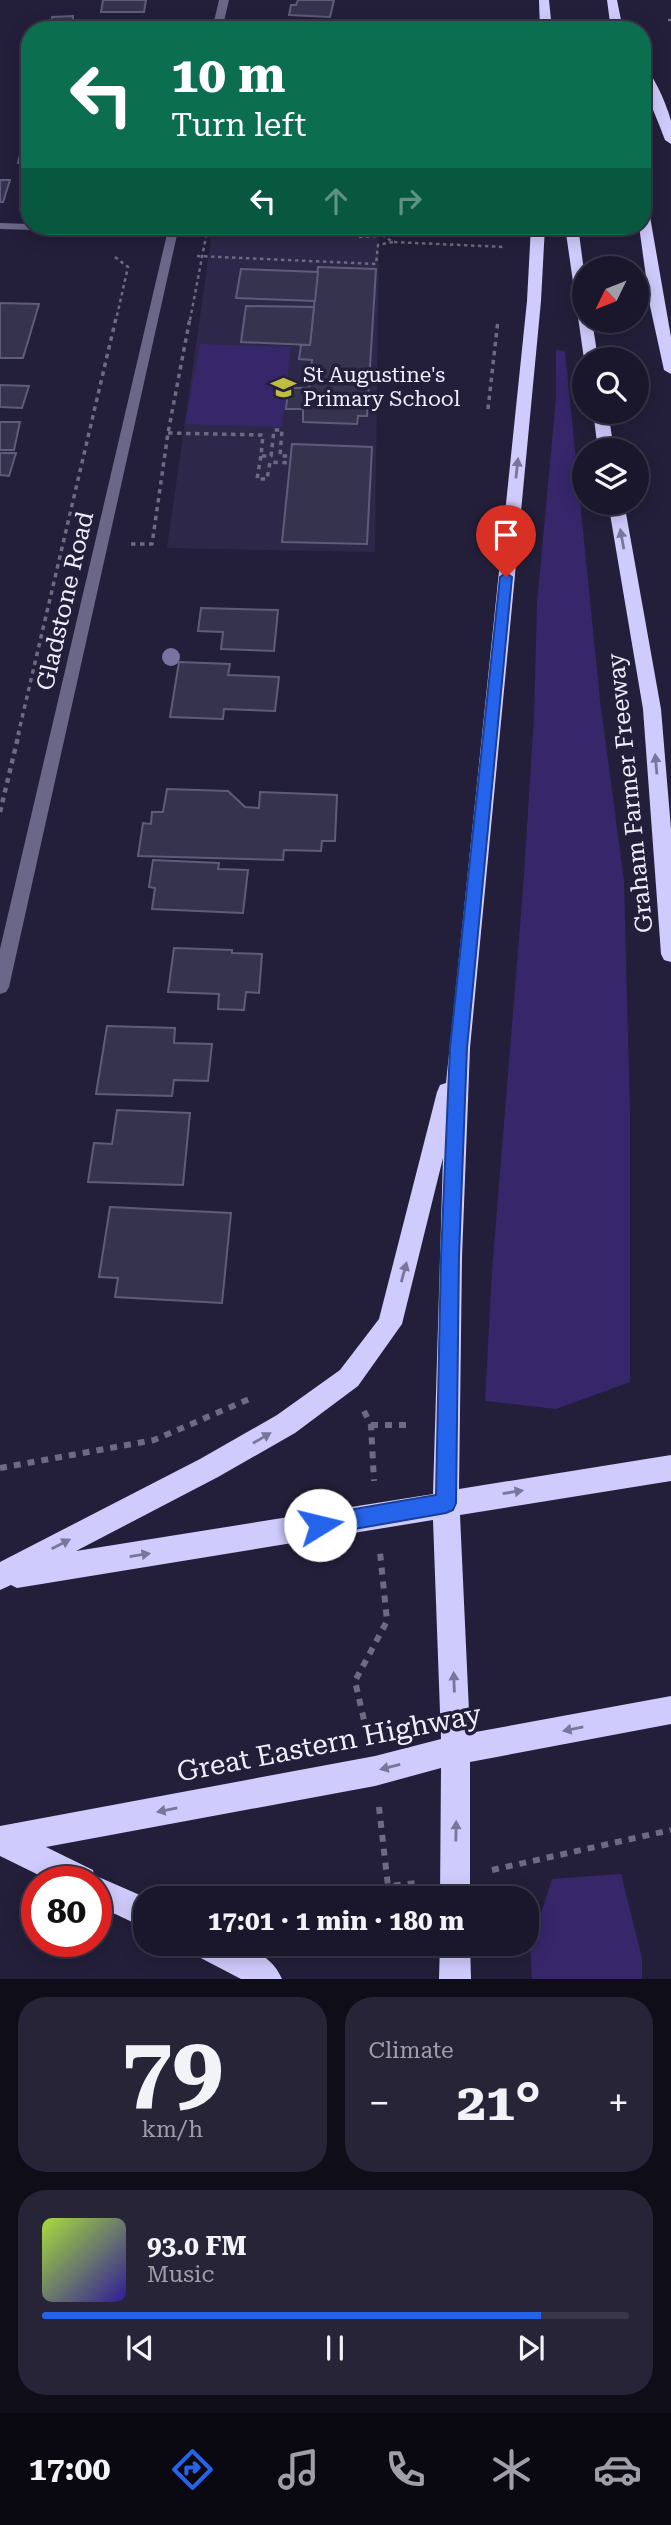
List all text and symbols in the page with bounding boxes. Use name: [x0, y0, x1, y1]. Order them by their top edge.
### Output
text: 10 m: [171, 47, 286, 104]
icon: left: [56, 49, 147, 140]
text: Turn left: [171, 106, 306, 144]
icon: left: [244, 182, 282, 220]
icon: ahead: [317, 182, 355, 220]
icon: right: [390, 182, 428, 220]
north arrow: [572, 256, 649, 332]
map controls: [572, 256, 649, 515]
button: search: [572, 347, 649, 424]
place label: St Augustine's Primary School: [303, 363, 461, 411]
school or university icon: St Augustine's Primary School: [269, 373, 297, 401]
button: layers: [572, 438, 649, 515]
one-way arrow: [512, 457, 523, 479]
pin: [476, 505, 536, 577]
street label: Gladstone Road: [31, 509, 99, 693]
icon: arrive: [487, 516, 525, 554]
one-way arrow: [616, 528, 627, 550]
street label: Graham Farmer Freeway: [601, 651, 659, 934]
one-way arrow: [650, 753, 661, 775]
one-way arrow: [399, 1261, 410, 1283]
one-way arrow: [252, 1432, 271, 1444]
one-way arrow: [503, 1487, 525, 1498]
position arrow: [283, 1488, 357, 1562]
one-way arrow: [51, 1539, 71, 1550]
one-way arrow: [129, 1549, 151, 1560]
one-way arrow: [448, 1671, 459, 1693]
street label: Great Eastern Highway: [174, 1697, 484, 1789]
one-way arrow: [562, 1724, 584, 1735]
one-way arrow: [379, 1762, 401, 1773]
one-way arrow: [156, 1805, 178, 1816]
one-way arrow: [450, 1819, 461, 1841]
speed limit sign: 80: [21, 1866, 112, 1957]
text: 17:01 · 1 min · 180 m: [208, 1906, 464, 1936]
text: 79: [121, 2017, 223, 2123]
text: Climate: [369, 2037, 454, 2064]
text: 21°: [457, 2072, 541, 2133]
text: −: [369, 2081, 390, 2125]
text: +: [608, 2081, 629, 2125]
text: km/h: [141, 2116, 203, 2143]
text: 93.0 FM: [147, 2231, 247, 2261]
text: Music: [147, 2261, 214, 2288]
icon: previous: [121, 2329, 159, 2367]
icon: pause: [316, 2329, 354, 2367]
icon: next: [512, 2329, 550, 2367]
icon: directions: [168, 2445, 217, 2494]
icon: music: [274, 2445, 323, 2494]
icon: phone: [381, 2445, 430, 2494]
icon: climate: [487, 2445, 536, 2494]
icon: car: [593, 2445, 642, 2494]
text: 17:00: [29, 2450, 110, 2488]

